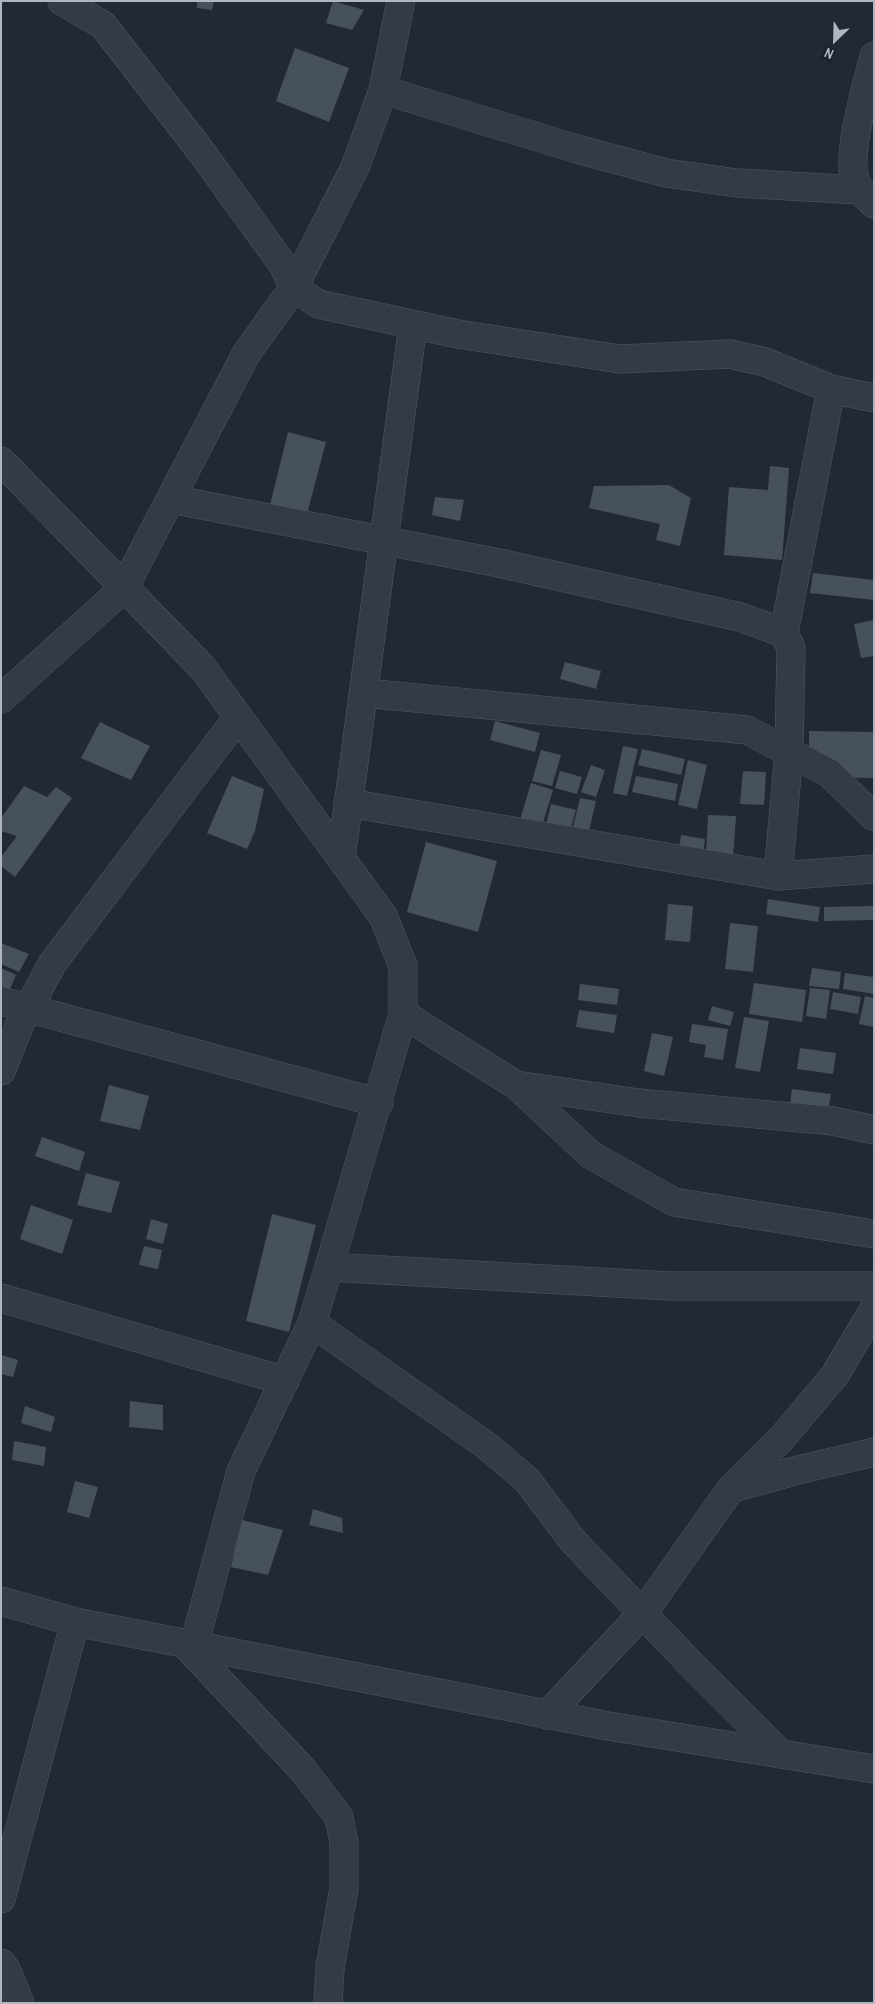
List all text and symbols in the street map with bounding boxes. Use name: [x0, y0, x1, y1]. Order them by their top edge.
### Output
north arrow: [810, 15, 860, 65]
text: N: [821, 44, 836, 64]

